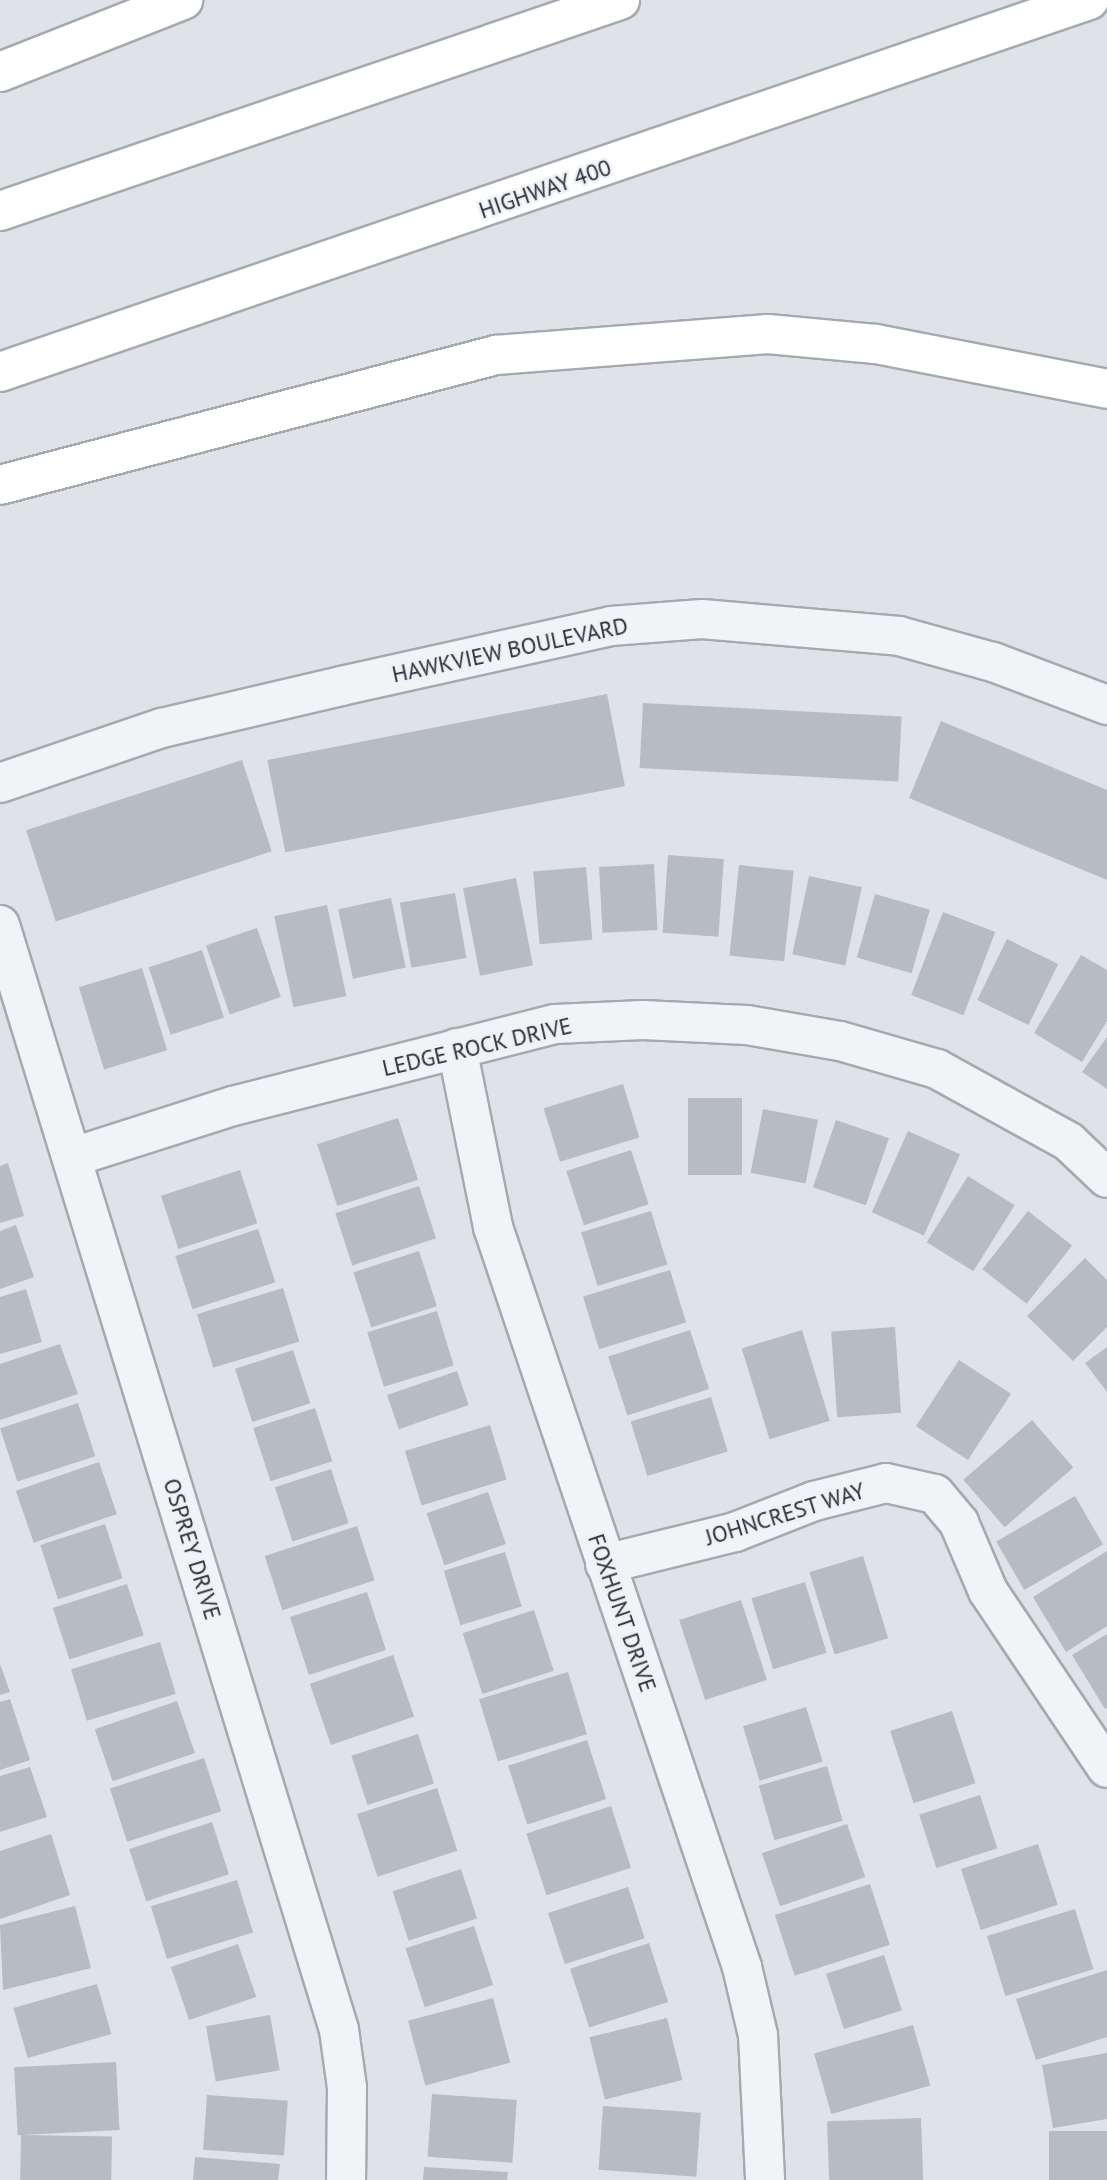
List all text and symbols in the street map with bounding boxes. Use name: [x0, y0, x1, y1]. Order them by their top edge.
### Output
street label: HIGHWAY 400: [475, 153, 615, 225]
street label: HAWKVIEW BOULEVARD: [389, 611, 631, 689]
street label: LEDGE ROCK DRIVE: [379, 1012, 575, 1082]
street label: OSPREY DRIVE: [157, 1475, 227, 1623]
street label: JOHNCREST WAY: [701, 1476, 869, 1552]
street label: FOXHUNT DRIVE: [582, 1530, 662, 1696]

